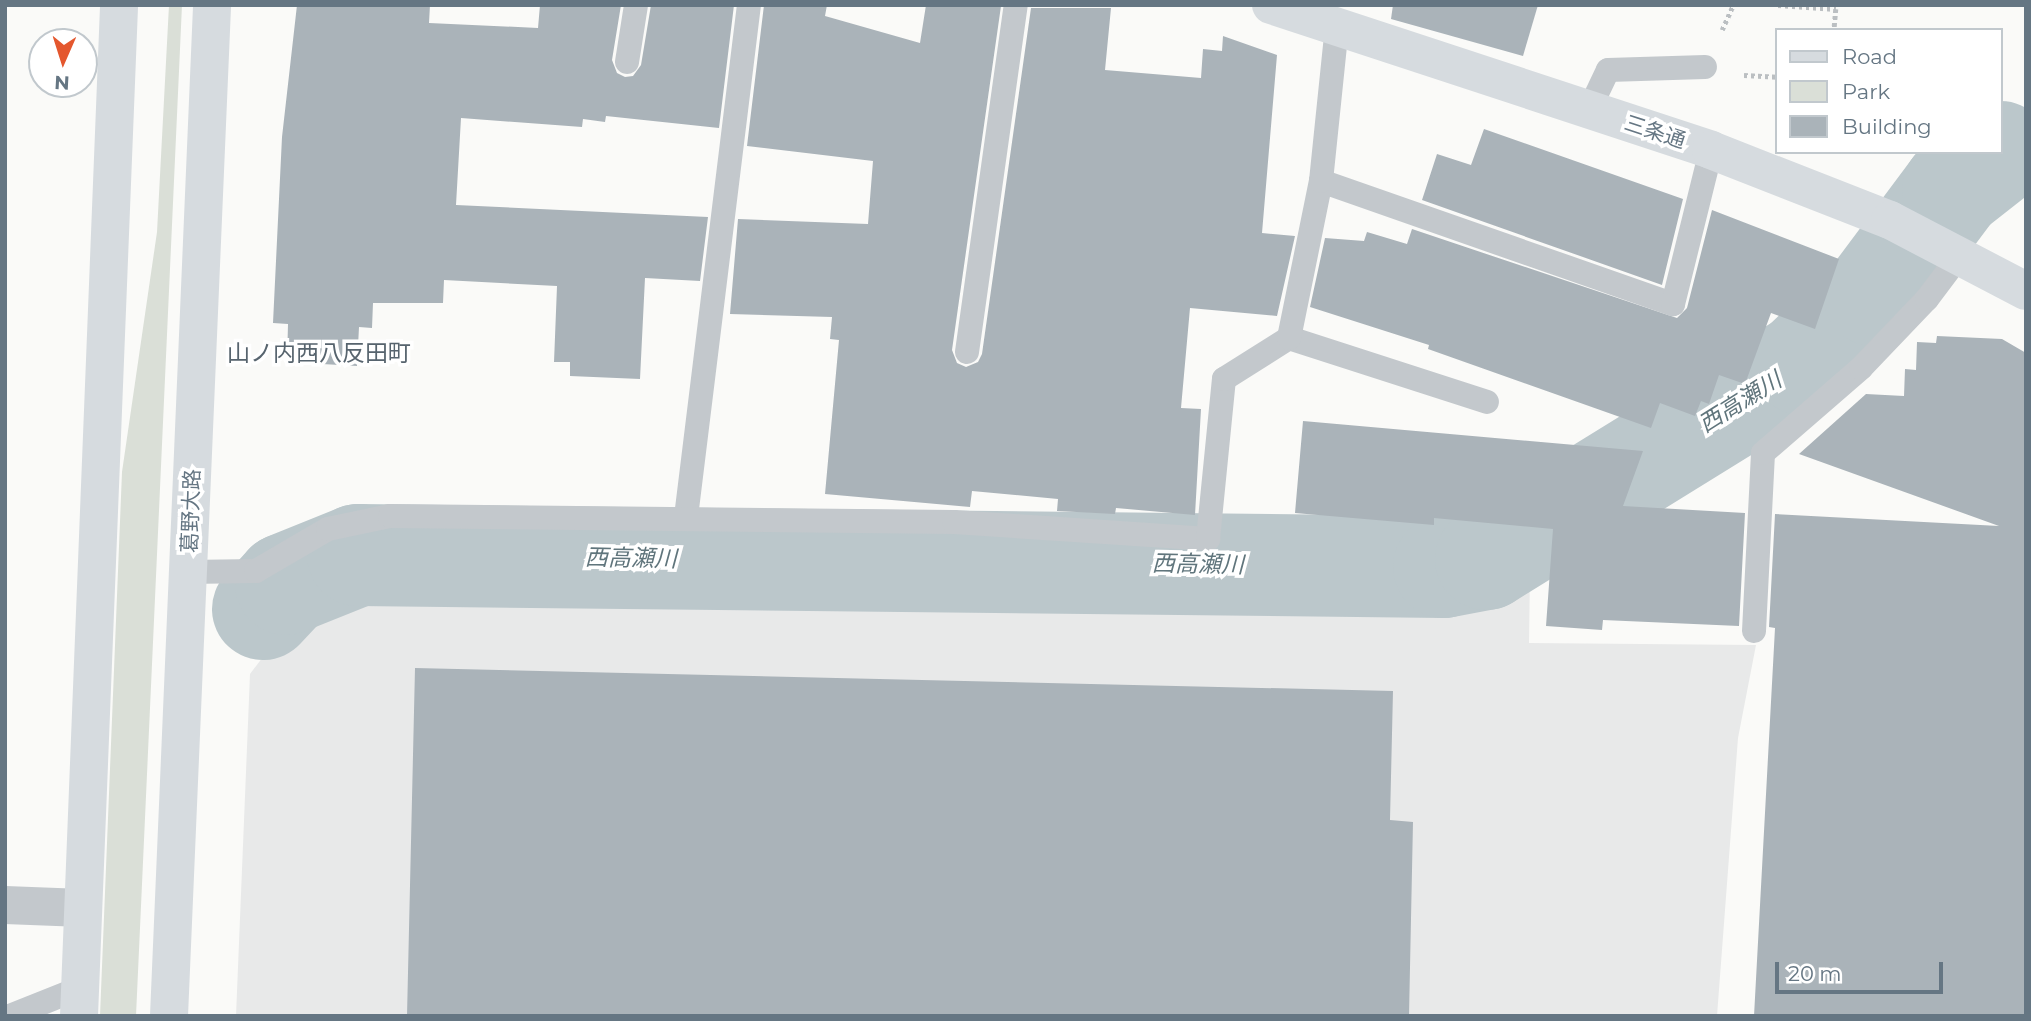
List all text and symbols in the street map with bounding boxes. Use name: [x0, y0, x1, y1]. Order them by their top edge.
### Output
north arrow: [28, 28, 98, 98]
legend: [1776, 28, 2003, 154]
text: Road: [1842, 44, 1897, 69]
text: N: [54, 71, 70, 94]
text: Park: [1842, 79, 1890, 104]
street label: 三条通: [1621, 110, 1689, 154]
text: Building: [1842, 114, 1932, 139]
district label: 山ノ内西八反田町: [227, 339, 411, 367]
water label: 西高瀬川: [1694, 366, 1786, 438]
street label: 葛野大路: [177, 469, 205, 553]
water label: 西高瀬川: [585, 543, 677, 573]
water label: 西高瀬川: [1152, 549, 1244, 579]
scale bar: [1779, 948, 1947, 992]
text: 20 m: [1788, 961, 1842, 986]

